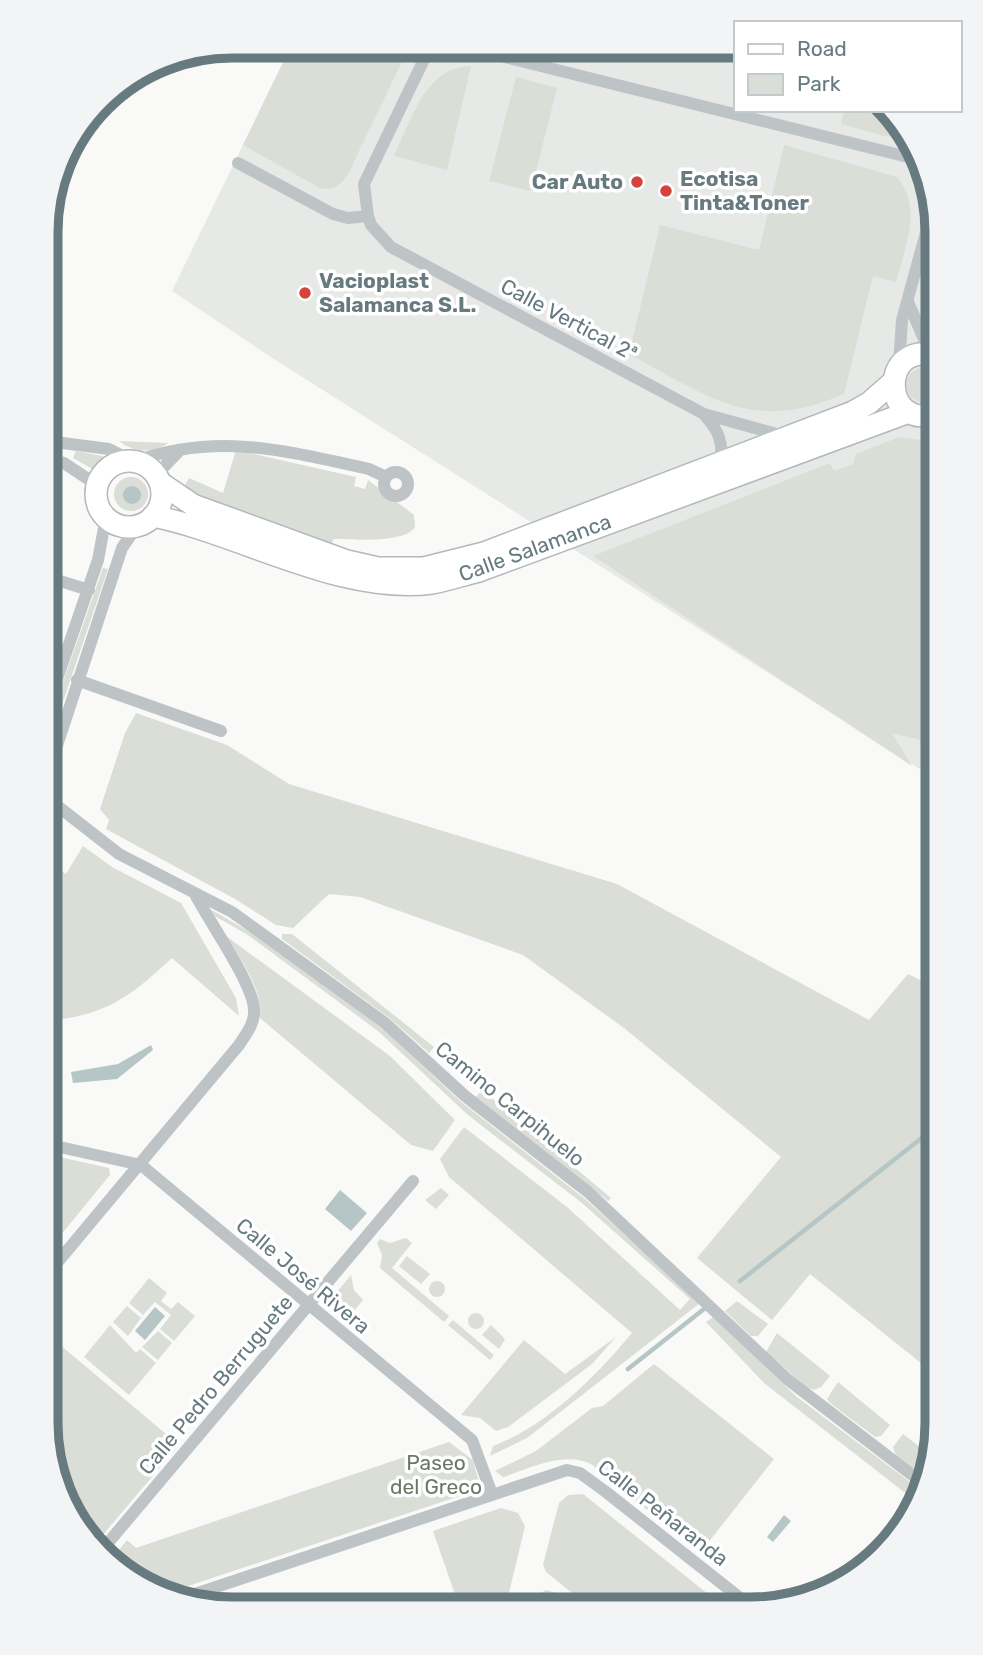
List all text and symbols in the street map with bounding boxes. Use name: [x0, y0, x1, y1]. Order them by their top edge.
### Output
legend: [734, 21, 962, 112]
text: Road: [797, 36, 847, 61]
text: Park: [797, 71, 841, 96]
place label: Ecotisa Tinta&Toner: [680, 166, 809, 215]
place label: Car Auto: [532, 169, 623, 194]
marker: Car Auto: [629, 174, 645, 190]
marker: Ecotisa Tinta&Toner: [658, 183, 674, 199]
place label: Vacioplast Salamanca S.L.: [319, 268, 476, 317]
street label: Calle Vertical 2ª: [497, 273, 642, 366]
marker: Vacioplast Salamanca S.L.: [297, 285, 313, 301]
street label: Calle Salamanca: [455, 508, 614, 587]
street label: Camino Carpihuelo: [431, 1036, 590, 1171]
street label: Calle José Rivera: [231, 1212, 375, 1339]
street label: Calle Pedro Berruguete: [133, 1290, 298, 1479]
park label: Paseo del Greco: [390, 1450, 482, 1499]
street label: Calle Peñaranda: [593, 1454, 733, 1571]

